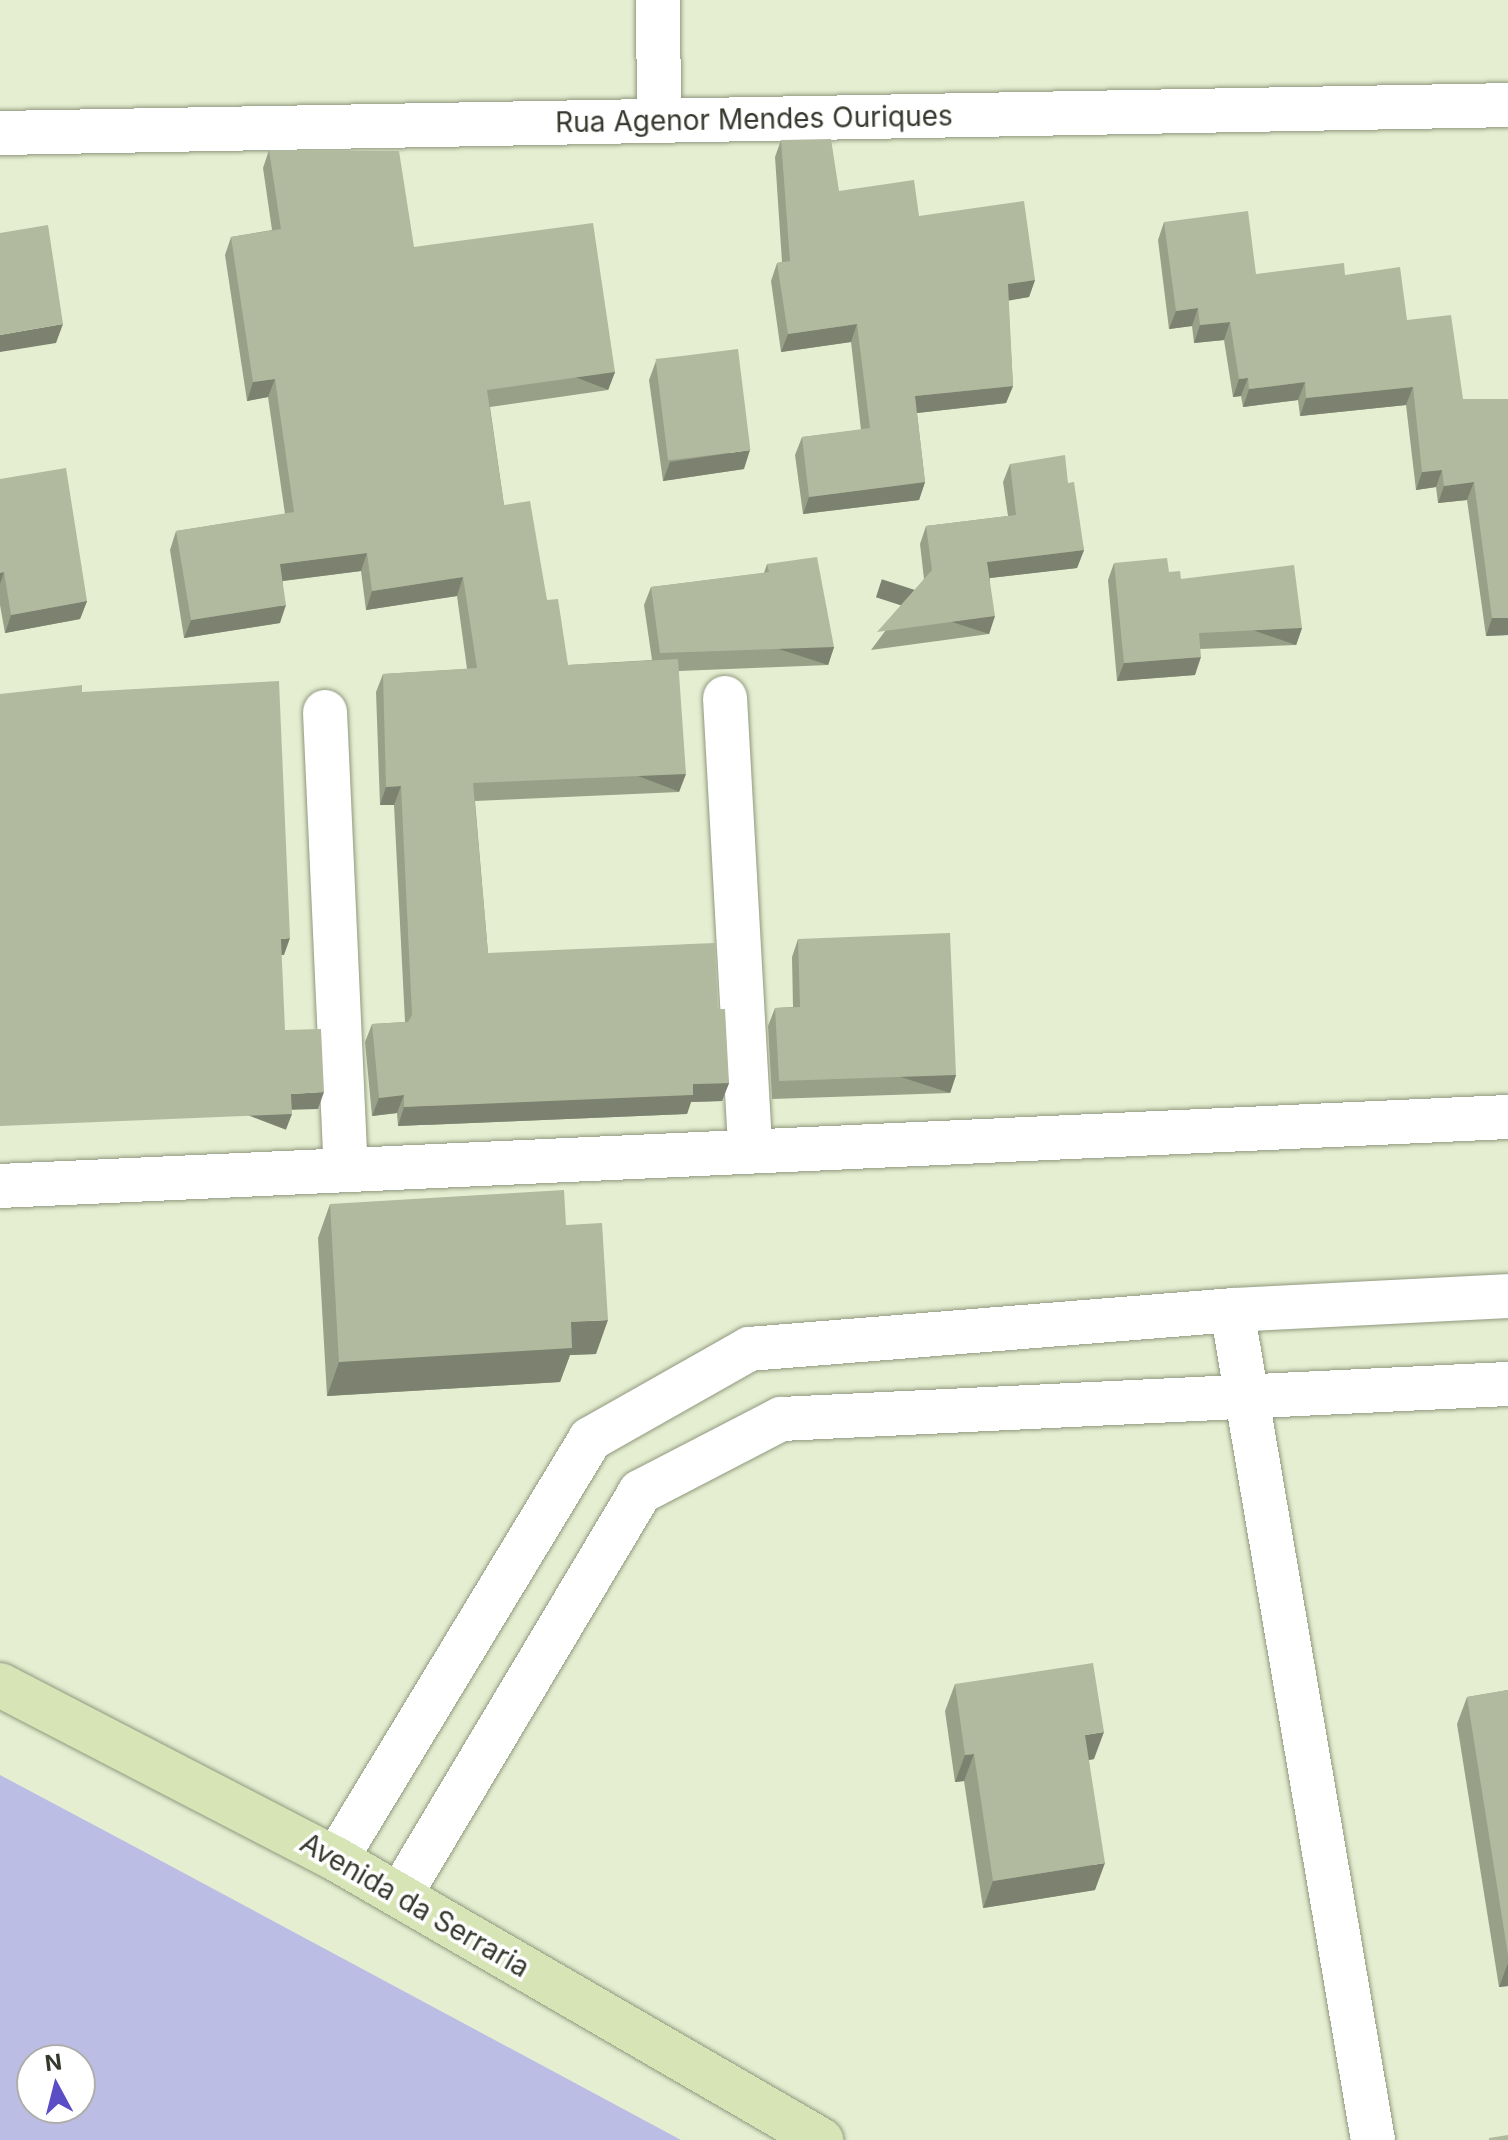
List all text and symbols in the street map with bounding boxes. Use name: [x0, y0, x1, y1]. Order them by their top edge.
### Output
street label: Rua Agenor Mendes Ouriques: [555, 99, 953, 139]
street label: Avenida da Serraria: [295, 1826, 535, 1984]
north arrow: [16, 2044, 96, 2124]
text: N: [43, 2048, 63, 2076]

